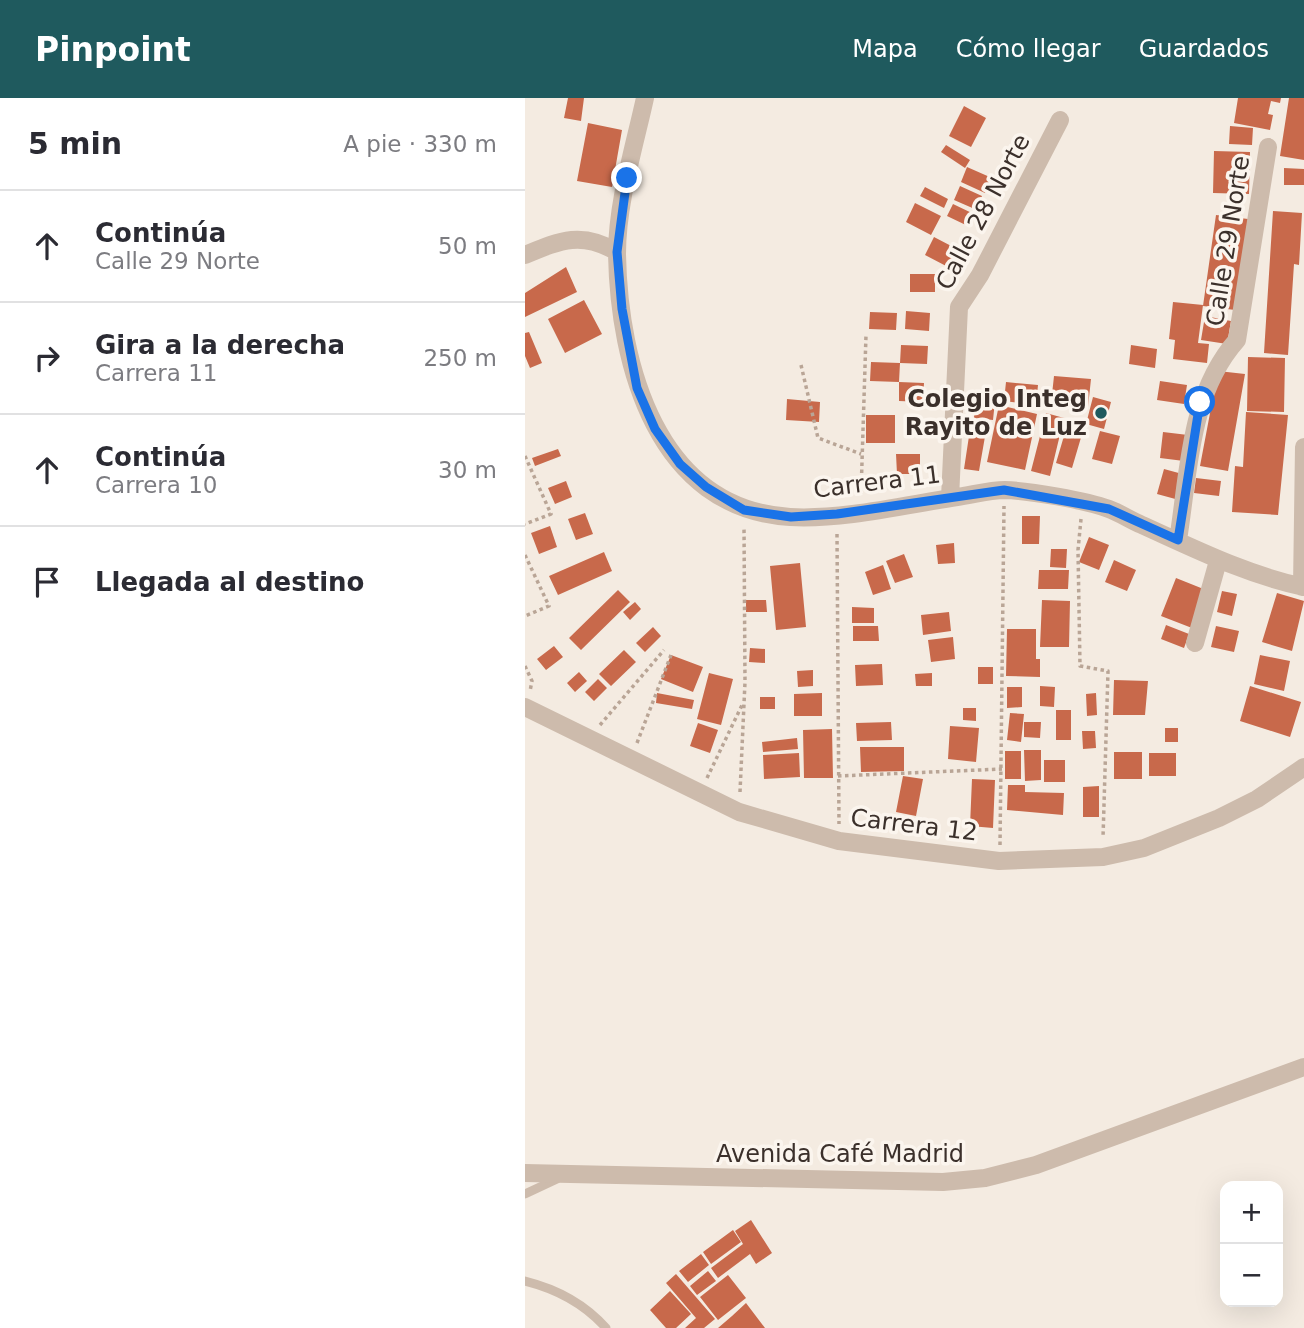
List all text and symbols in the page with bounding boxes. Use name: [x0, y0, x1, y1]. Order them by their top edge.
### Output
text: Pinpoint: [35, 30, 191, 69]
text: Mapa: [852, 35, 918, 63]
text: Cómo llegar: [956, 35, 1101, 63]
text: Guardados: [1139, 35, 1269, 63]
text: 5 min: [28, 126, 122, 161]
street label: Calle 28 Norte: [930, 129, 1036, 295]
text: A pie · 330 m: [343, 131, 497, 157]
street label: Calle 29 Norte: [1201, 154, 1255, 328]
route end: [611, 162, 642, 193]
text: Continúa: [95, 218, 226, 248]
icon: ahead: [28, 227, 66, 265]
text: 50 m: [438, 233, 497, 259]
text: Calle 29 Norte: [95, 248, 260, 274]
text: Gira a la derecha: [95, 330, 345, 360]
icon: right: [28, 339, 66, 377]
text: 250 m: [423, 345, 497, 371]
text: Carrera 11: [95, 360, 217, 386]
place label: Colegio Integ Rayito de Luz: [905, 385, 1087, 441]
route start: [1184, 386, 1215, 417]
marker: Colegio Integ Rayito de Luz: [1093, 405, 1109, 421]
text: Continúa: [95, 442, 226, 472]
icon: ahead: [28, 451, 66, 489]
text: 30 m: [438, 457, 497, 483]
street label: Carrera 11: [812, 460, 942, 504]
text: Carrera 10: [95, 472, 217, 498]
icon: arrive: [28, 563, 66, 601]
text: Llegada al destino: [95, 567, 364, 597]
street label: Carrera 12: [849, 803, 979, 847]
street label: Avenida Café Madrid: [716, 1140, 964, 1168]
map controls: [1220, 1181, 1283, 1307]
button: +: [1220, 1181, 1283, 1244]
button: −: [1220, 1244, 1283, 1307]

